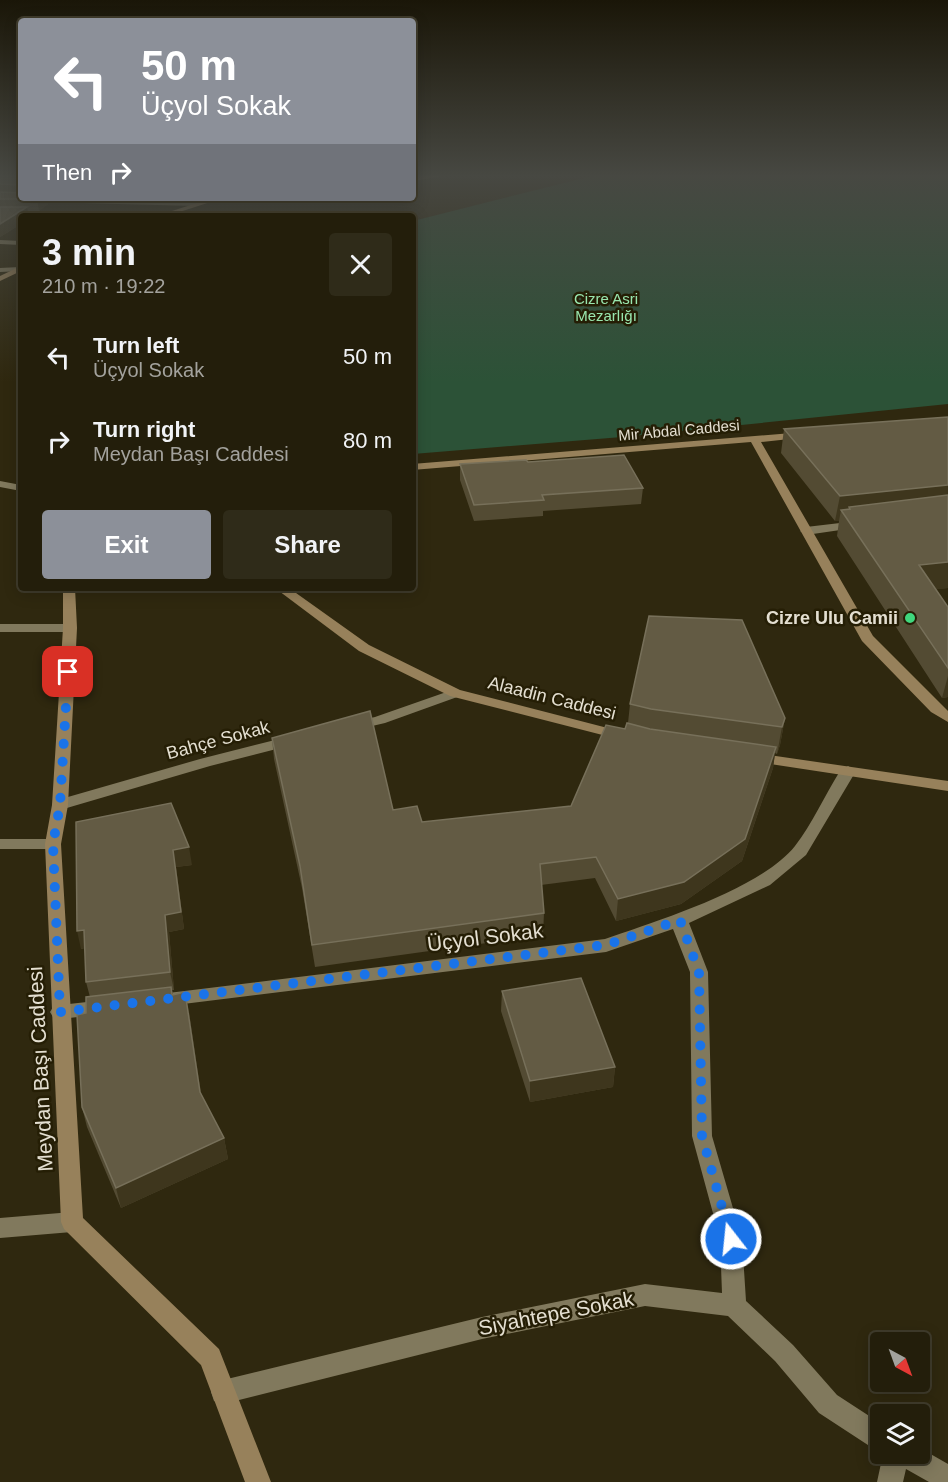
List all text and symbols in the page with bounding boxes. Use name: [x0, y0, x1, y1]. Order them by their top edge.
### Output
icon: left: [42, 42, 120, 120]
text: 50 m: [141, 42, 237, 89]
text: Üçyol Sokak: [141, 91, 291, 121]
icon: right: [104, 156, 137, 189]
text: Then: [42, 160, 92, 185]
text: 3 min: [42, 232, 136, 273]
button: close: [329, 233, 392, 296]
text: 210 m · 19:22: [42, 275, 165, 297]
park label: Cizre Asri Mezarlığı: [574, 290, 638, 324]
text: Turn left: [93, 333, 179, 358]
icon: left: [42, 341, 75, 374]
text: 50 m: [343, 344, 392, 369]
text: Üçyol Sokak: [93, 359, 204, 381]
street label: Mir Abdal Caddesi: [618, 416, 740, 444]
text: Turn right: [93, 417, 195, 442]
icon: right: [42, 425, 75, 458]
text: 80 m: [343, 428, 392, 453]
text: Meydan Başı Caddesi: [93, 443, 289, 465]
button: Exit: [42, 510, 211, 579]
button: Share: [223, 510, 392, 579]
place label: Cizre Ulu Camii: [766, 608, 898, 628]
marker: Cizre Ulu Camii: [903, 611, 917, 625]
pin: [42, 646, 93, 697]
icon: arrive: [51, 655, 84, 688]
street label: Alaadin Caddesi: [486, 672, 618, 724]
street label: Bahçe Sokak: [164, 716, 273, 763]
street label: Üçyol Sokak: [426, 918, 545, 956]
street label: Meydan Başı Caddesi: [23, 966, 57, 1172]
position arrow: [699, 1207, 763, 1271]
street label: Siyahtepe Sokak: [476, 1287, 636, 1339]
north arrow: [870, 1332, 930, 1392]
map controls: [870, 1332, 930, 1464]
button: layers: [870, 1404, 930, 1464]

